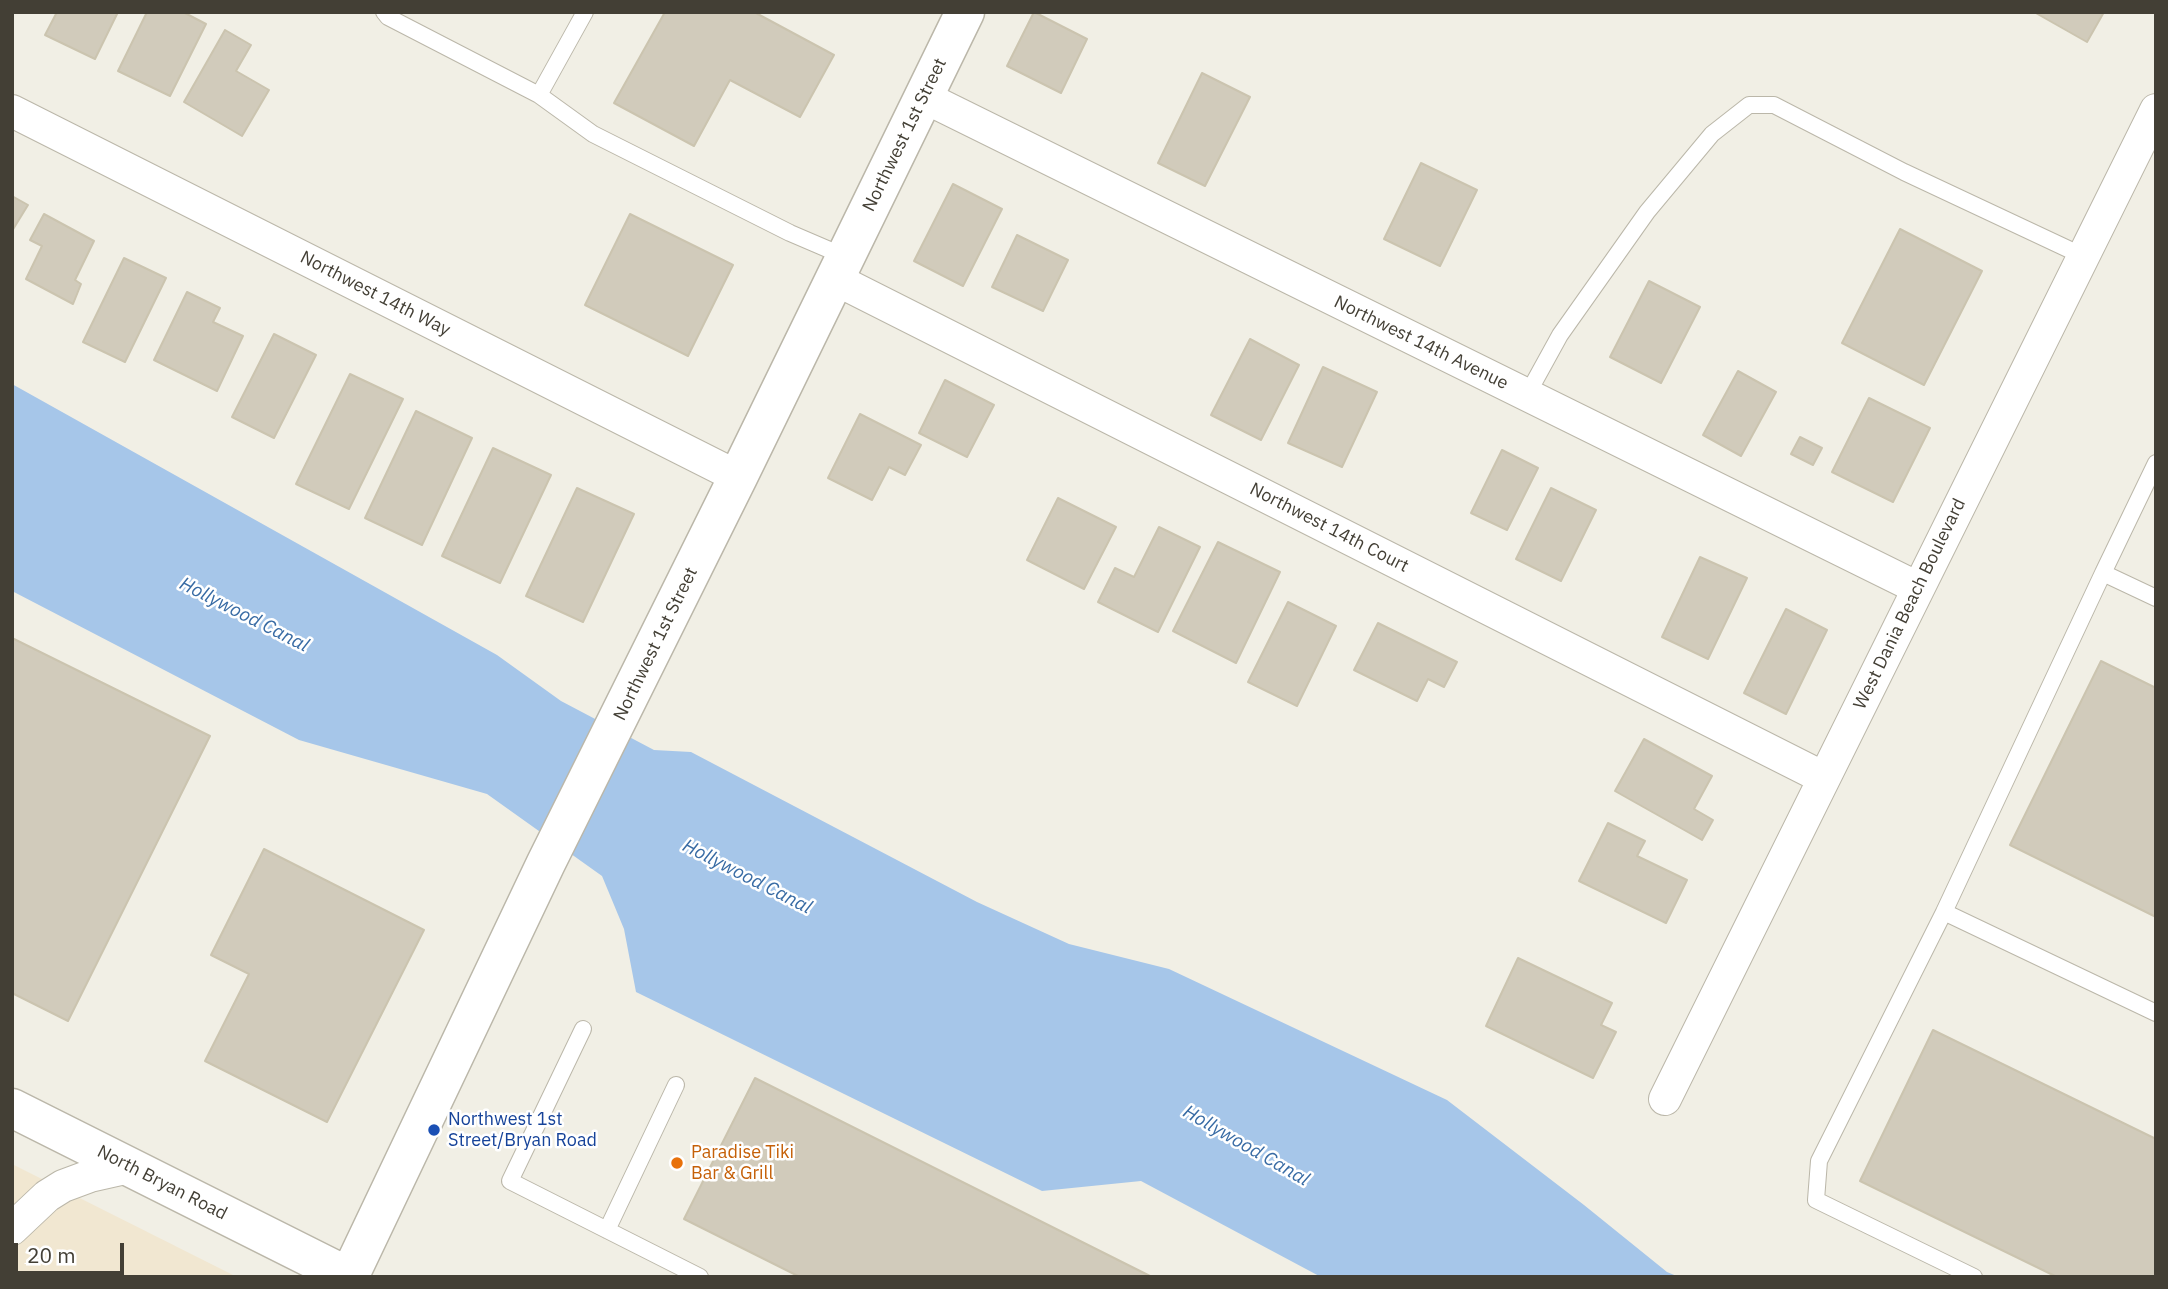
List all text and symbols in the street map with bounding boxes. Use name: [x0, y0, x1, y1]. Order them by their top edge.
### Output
street label: Northwest 1st Street: [858, 55, 952, 215]
street label: Northwest 14th Way: [296, 247, 454, 341]
street label: Northwest 14th Avenue: [1330, 291, 1512, 395]
street label: Northwest 14th Court: [1246, 479, 1412, 577]
street label: West Dania Beach Boulevard: [1849, 495, 1971, 713]
street label: Northwest 1st Street: [609, 564, 703, 724]
water label: Hollywood Canal: [176, 573, 312, 657]
water label: Hollywood Canal: [679, 835, 815, 919]
water label: Hollywood Canal: [1179, 1101, 1313, 1191]
place label: Northwest 1st Street/Bryan Road: [448, 1109, 597, 1152]
marker: Northwest 1st Street/Bryan Road: [426, 1122, 442, 1138]
street label: North Bryan Road: [93, 1141, 231, 1225]
place label: Paradise Tiki Bar & Grill: [691, 1142, 794, 1184]
marker: Paradise Tiki Bar & Grill: [669, 1155, 685, 1171]
scale bar: [18, 1230, 128, 1274]
text: 20 m: [27, 1241, 76, 1269]

